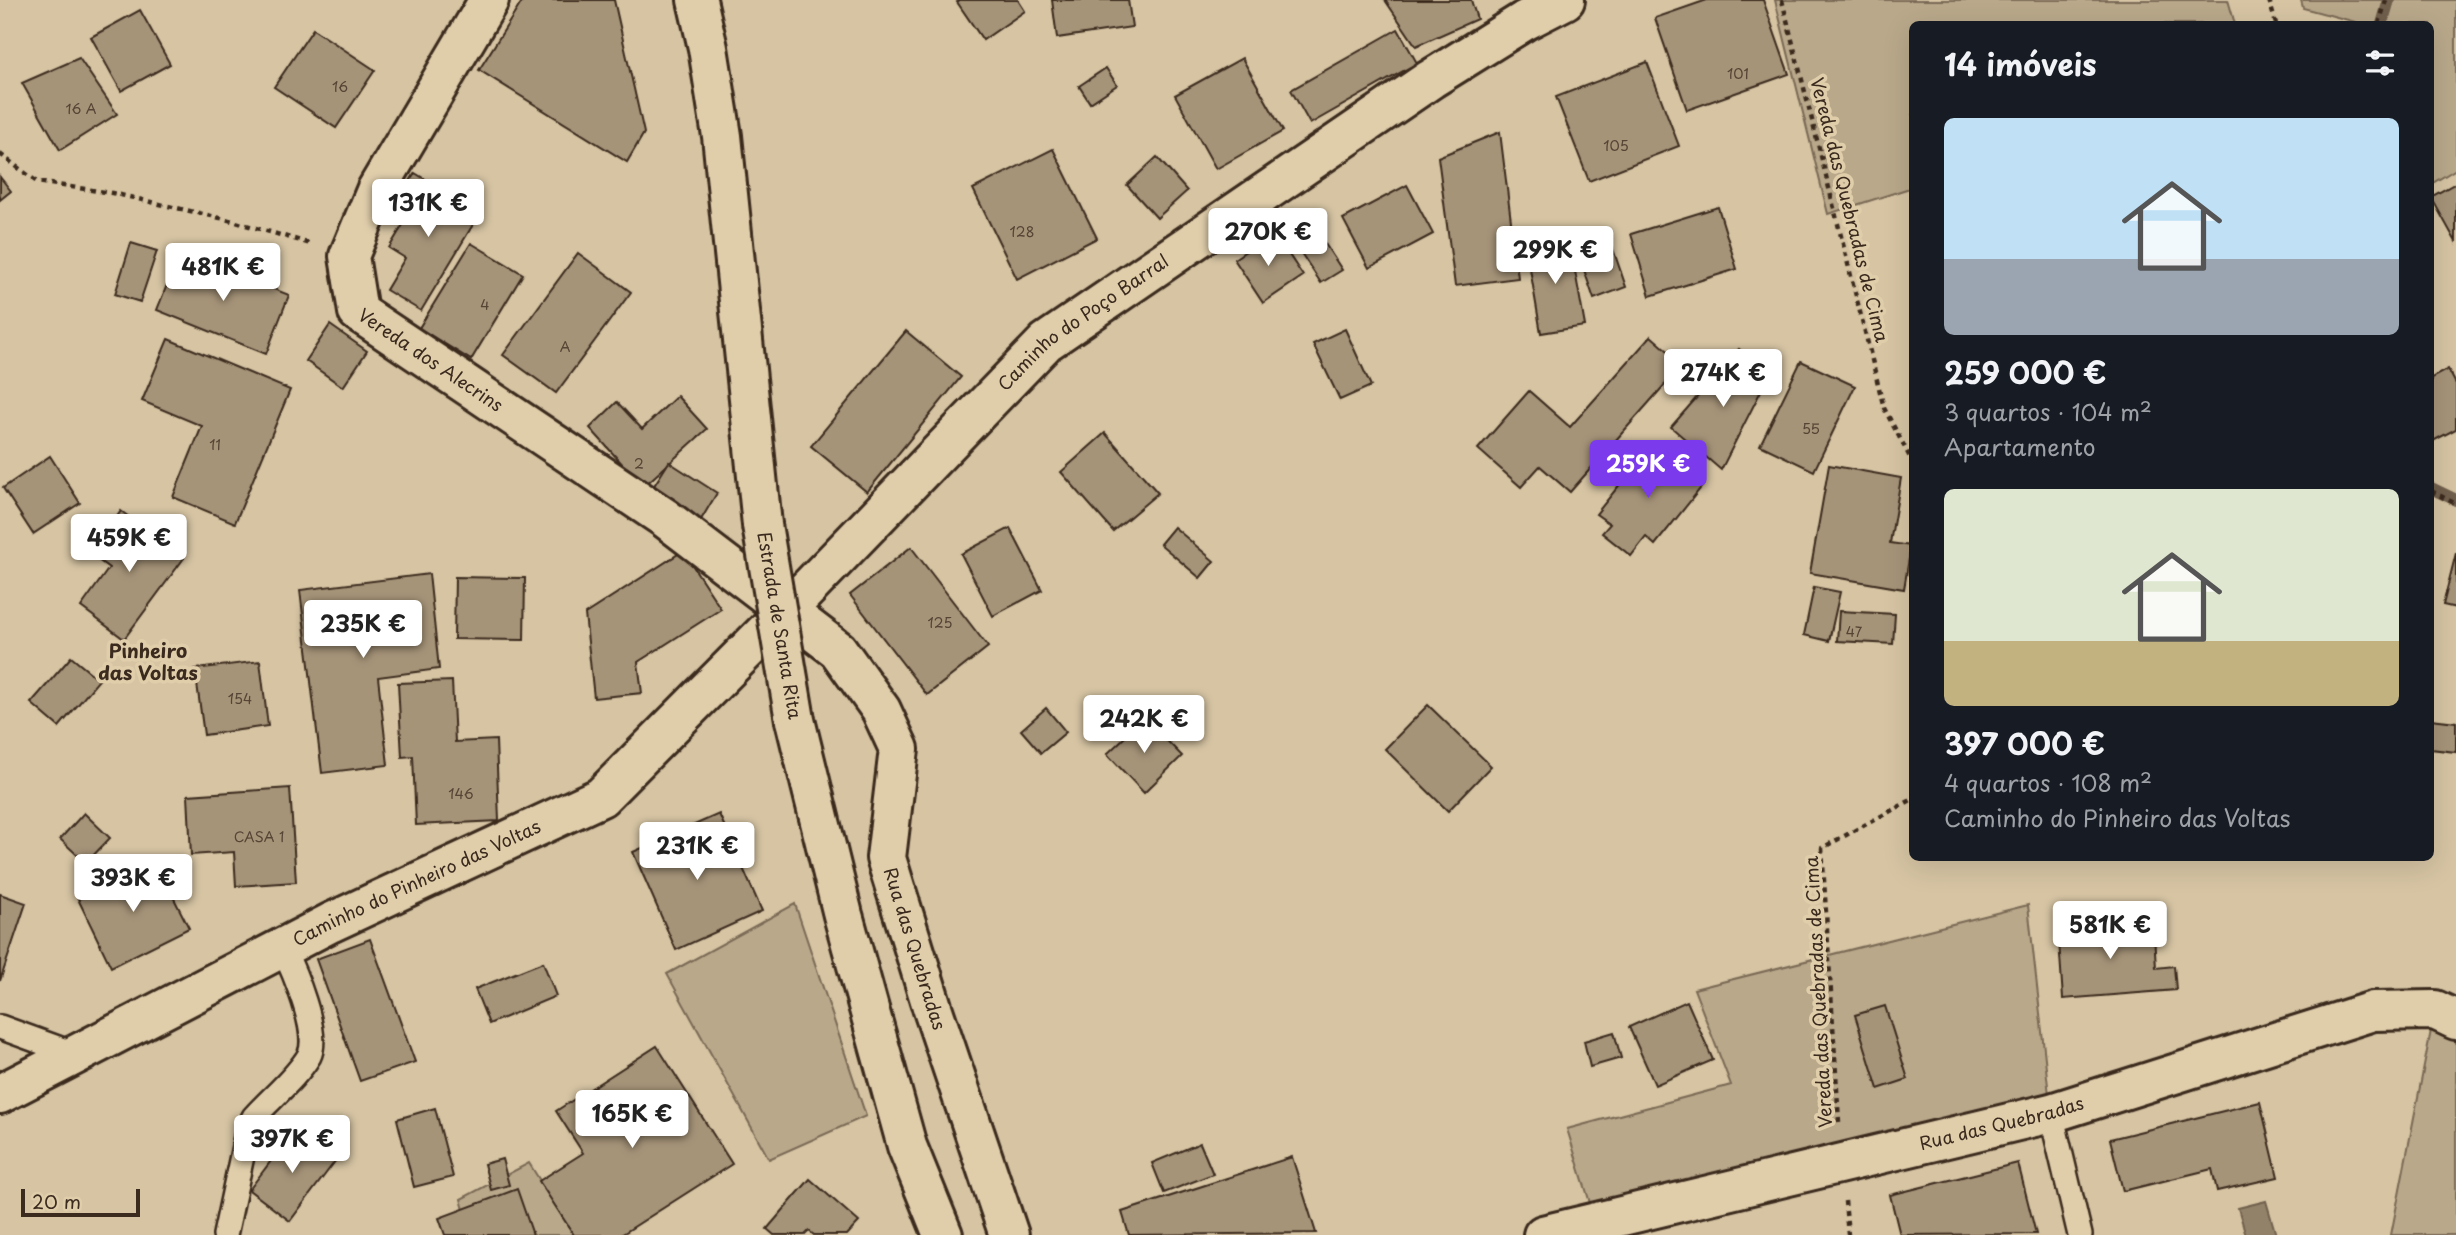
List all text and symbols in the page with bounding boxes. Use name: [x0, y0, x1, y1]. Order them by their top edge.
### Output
text: 14 imóveis: [1944, 41, 2097, 86]
icon: filters: [2361, 44, 2399, 82]
house number: 101: [1727, 63, 1749, 84]
street label: Vereda das Quebradas de Cima: [1804, 74, 1897, 345]
house number: 16: [332, 76, 348, 97]
house number: 16 A: [65, 98, 97, 119]
house number: 105: [1603, 135, 1629, 156]
icon: home: [2109, 163, 2235, 289]
pin: 131K €: [371, 180, 485, 239]
text: 131K €: [388, 184, 468, 219]
pin: 270K €: [1211, 208, 1325, 268]
text: 270K €: [1224, 213, 1312, 248]
house number: 128: [1010, 221, 1034, 242]
pin: 299K €: [1498, 226, 1612, 286]
text: 299K €: [1512, 231, 1598, 266]
pin: 481K €: [166, 244, 280, 303]
street label: Caminho do Poço Barral: [991, 247, 1174, 397]
text: 481K €: [181, 248, 265, 283]
house number: 4: [480, 294, 490, 315]
street label: Vereda dos Alecrins: [353, 301, 509, 418]
house number: A: [560, 336, 571, 357]
text: 259 000 €: [1944, 349, 2107, 394]
pin: 274K €: [1666, 350, 1780, 409]
text: 274K €: [1680, 354, 1766, 389]
text: 3 quartos · 104 m²: [1944, 394, 2152, 429]
house number: 55: [1802, 418, 1820, 439]
text: Apartamento: [1944, 429, 2096, 464]
house number: 11: [209, 434, 221, 455]
pin: 259K €: [1591, 440, 1705, 500]
text: 259K €: [1606, 445, 1690, 480]
house number: 2: [634, 453, 644, 474]
pin: 459K €: [72, 514, 186, 574]
text: 459K €: [87, 519, 171, 554]
street label: Estrada de Santa Rita: [751, 530, 810, 722]
icon: home: [2109, 534, 2235, 660]
pin: 235K €: [306, 600, 420, 660]
text: 235K €: [320, 605, 406, 640]
house number: 125: [928, 612, 952, 633]
house number: 47: [1846, 621, 1863, 642]
district label: Pinheiro das Voltas: [98, 636, 198, 686]
house number: 154: [228, 688, 252, 709]
pin: 242K €: [1087, 696, 1201, 755]
text: 242K €: [1099, 700, 1189, 735]
text: 397 000 €: [1944, 720, 2105, 765]
text: 4 quartos · 108 m²: [1944, 765, 2152, 800]
house number: 146: [448, 783, 474, 804]
text: Caminho do Pinheiro das Voltas: [1944, 800, 2290, 835]
street label: Caminho do Pinheiro das Voltas: [287, 812, 545, 952]
pin: 231K €: [640, 822, 754, 882]
house number: CASA 1: [234, 826, 284, 847]
text: 231K €: [655, 827, 739, 862]
pin: 393K €: [76, 855, 190, 914]
street label: Vereda das Quebradas de Cima: [1797, 855, 1838, 1129]
text: 393K €: [90, 859, 176, 894]
street label: Rua das Quebradas: [878, 864, 954, 1033]
pin: 581K €: [2053, 902, 2167, 961]
text: 581K €: [2069, 906, 2151, 941]
street label: Rua das Quebradas: [1916, 1088, 2087, 1156]
pin: 165K €: [575, 1090, 689, 1150]
text: 165K €: [591, 1095, 673, 1130]
pin: 397K €: [235, 1116, 349, 1175]
text: 397K €: [250, 1120, 334, 1155]
scale bar: [21, 1186, 140, 1218]
text: 20 m: [32, 1187, 81, 1215]

